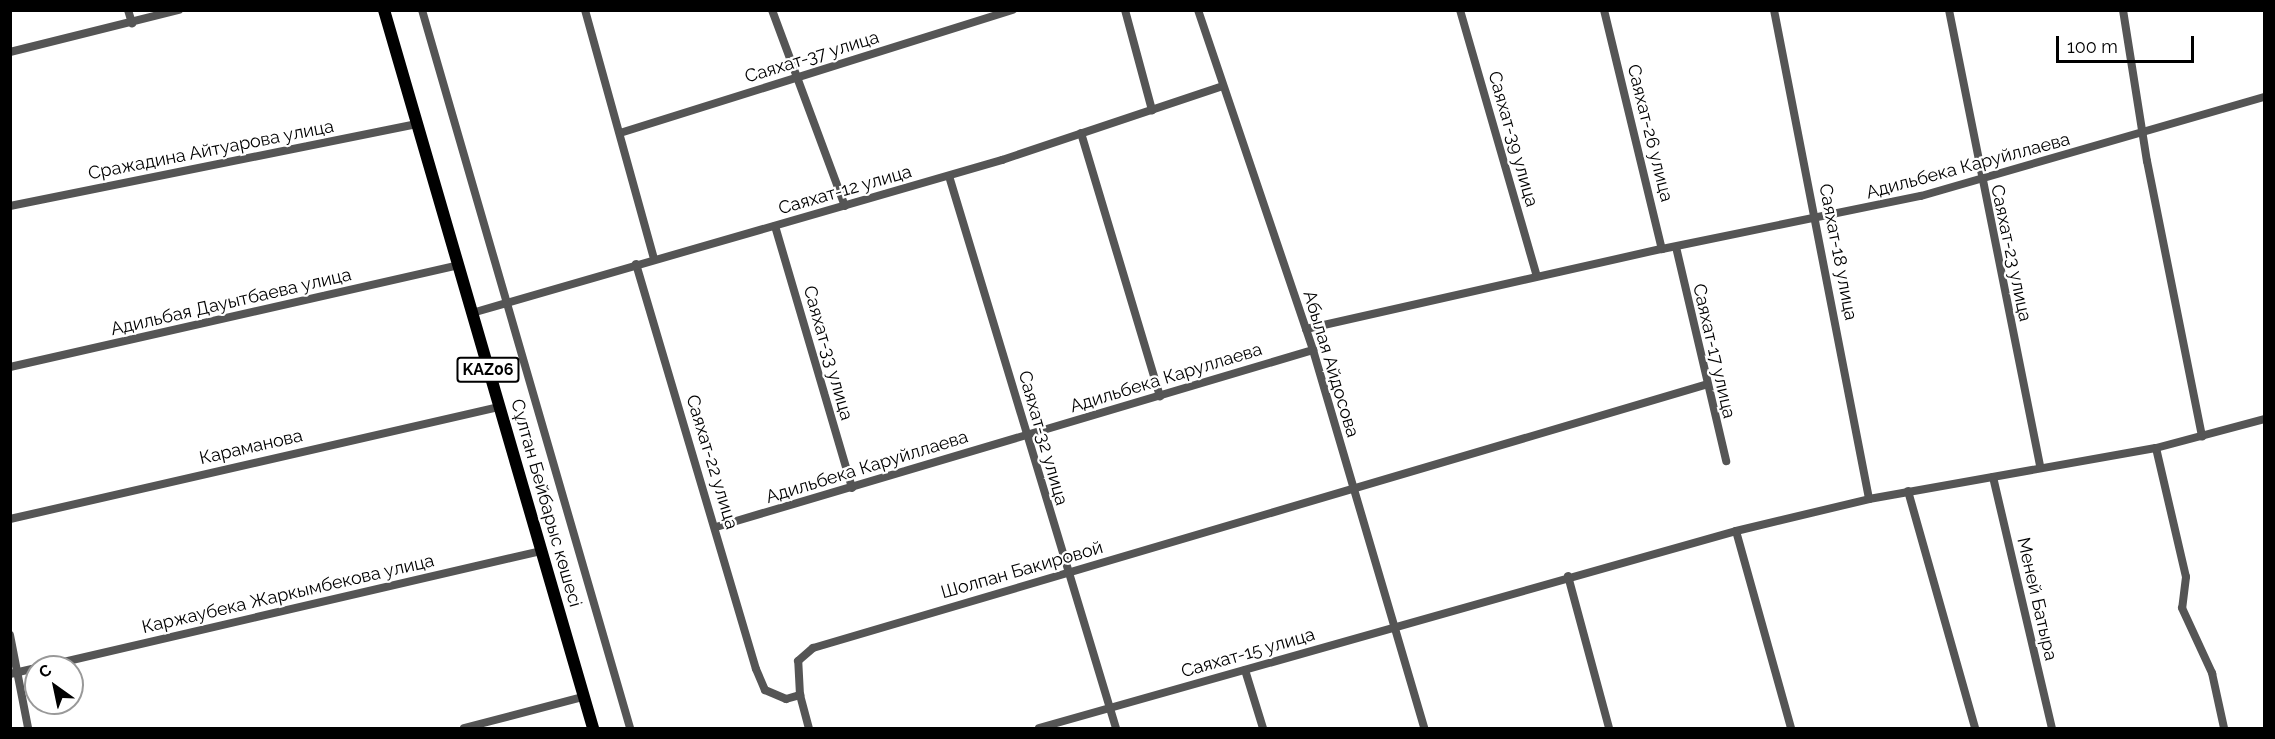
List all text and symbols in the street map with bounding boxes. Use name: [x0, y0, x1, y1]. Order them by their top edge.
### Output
scale bar: [2059, 24, 2197, 62]
street label: Саяхат-37 улица: [742, 26, 882, 88]
text: 100 m: [2067, 36, 2118, 57]
street label: Саяхат-26 улица: [1622, 62, 1678, 204]
street label: Саяхат-39 улица: [1483, 68, 1543, 210]
street label: Сражадина Айтуарова улица: [86, 115, 336, 185]
street label: Адильбека Каруйллаева: [1864, 128, 2072, 204]
street label: Саяхат-12 улица: [776, 161, 914, 219]
street label: Саяхат-18 улица: [1814, 182, 1862, 322]
street label: Саяхат-23 улица: [1986, 182, 2036, 324]
street label: Адильбая Дауытбаева улица: [108, 264, 354, 340]
street label: Саяхат-17 улица: [1688, 281, 1740, 421]
street label: Саяхат-33 улица: [798, 283, 858, 423]
street label: Абылая Айдосова: [1298, 288, 1364, 440]
street label: Адильбека Каруллаева: [1067, 338, 1265, 418]
road number: KAZ06: [455, 357, 521, 383]
street label: Саяхат-32 улица: [1013, 368, 1073, 508]
street label: Саяхат-22 улица: [681, 392, 743, 532]
street label: Сұлтан Бейбарыс көшесі: [506, 396, 586, 610]
street label: Караманова: [197, 425, 305, 469]
street label: Адильбека Каруйллаева: [763, 426, 971, 508]
street label: Меней Батыра: [2012, 535, 2062, 663]
street label: Шолпан Бакировой: [938, 537, 1106, 603]
street label: Каржаубека Жаркымбекова улица: [139, 550, 437, 638]
street label: Саяхат-15 улица: [1178, 624, 1318, 682]
north arrow: [24, 655, 84, 715]
text: С: [35, 660, 55, 682]

